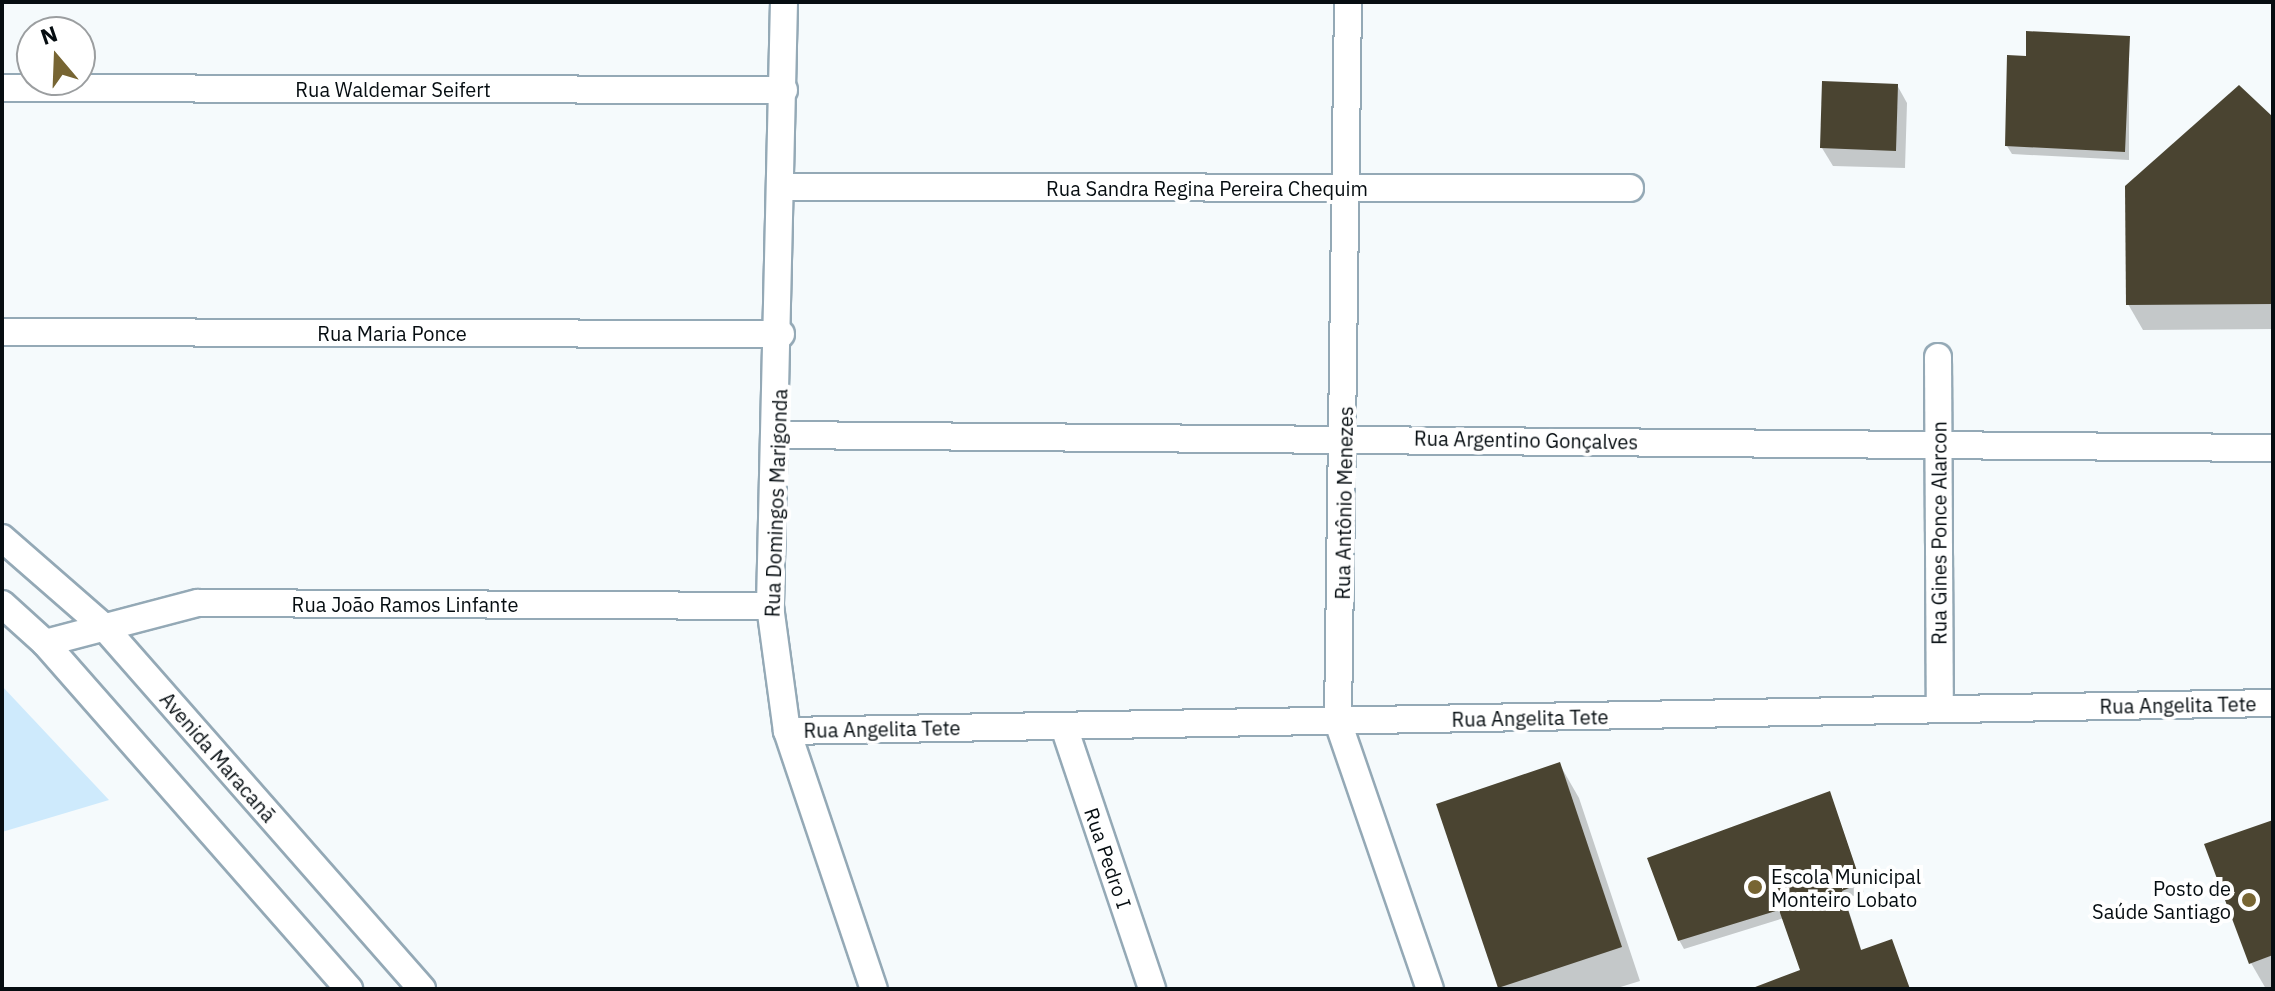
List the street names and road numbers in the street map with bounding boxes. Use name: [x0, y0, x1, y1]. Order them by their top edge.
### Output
street label: Rua Waldemar Seifert: [295, 77, 491, 101]
street label: Rua Sandra Regina Pereira Chequim: [1046, 176, 1368, 200]
street label: Rua Maria Ponce: [317, 321, 467, 345]
street label: Rua Domingos Marigonda: [760, 388, 792, 618]
street label: Rua Antônio Menezes: [1330, 406, 1358, 600]
street label: Rua Gines Ponce Alarcon: [1927, 421, 1951, 645]
street label: Rua Argentino Gonçalves: [1414, 426, 1638, 454]
street label: Rua João Ramos Linfante: [292, 592, 518, 616]
street label: Avenida Maracanã: [155, 687, 281, 827]
street label: Rua Angelita Tete: [2099, 692, 2257, 718]
street label: Rua Angelita Tete: [1451, 705, 1609, 731]
street label: Rua Angelita Tete: [803, 716, 961, 742]
street label: Rua Pedro I: [1080, 804, 1136, 912]

